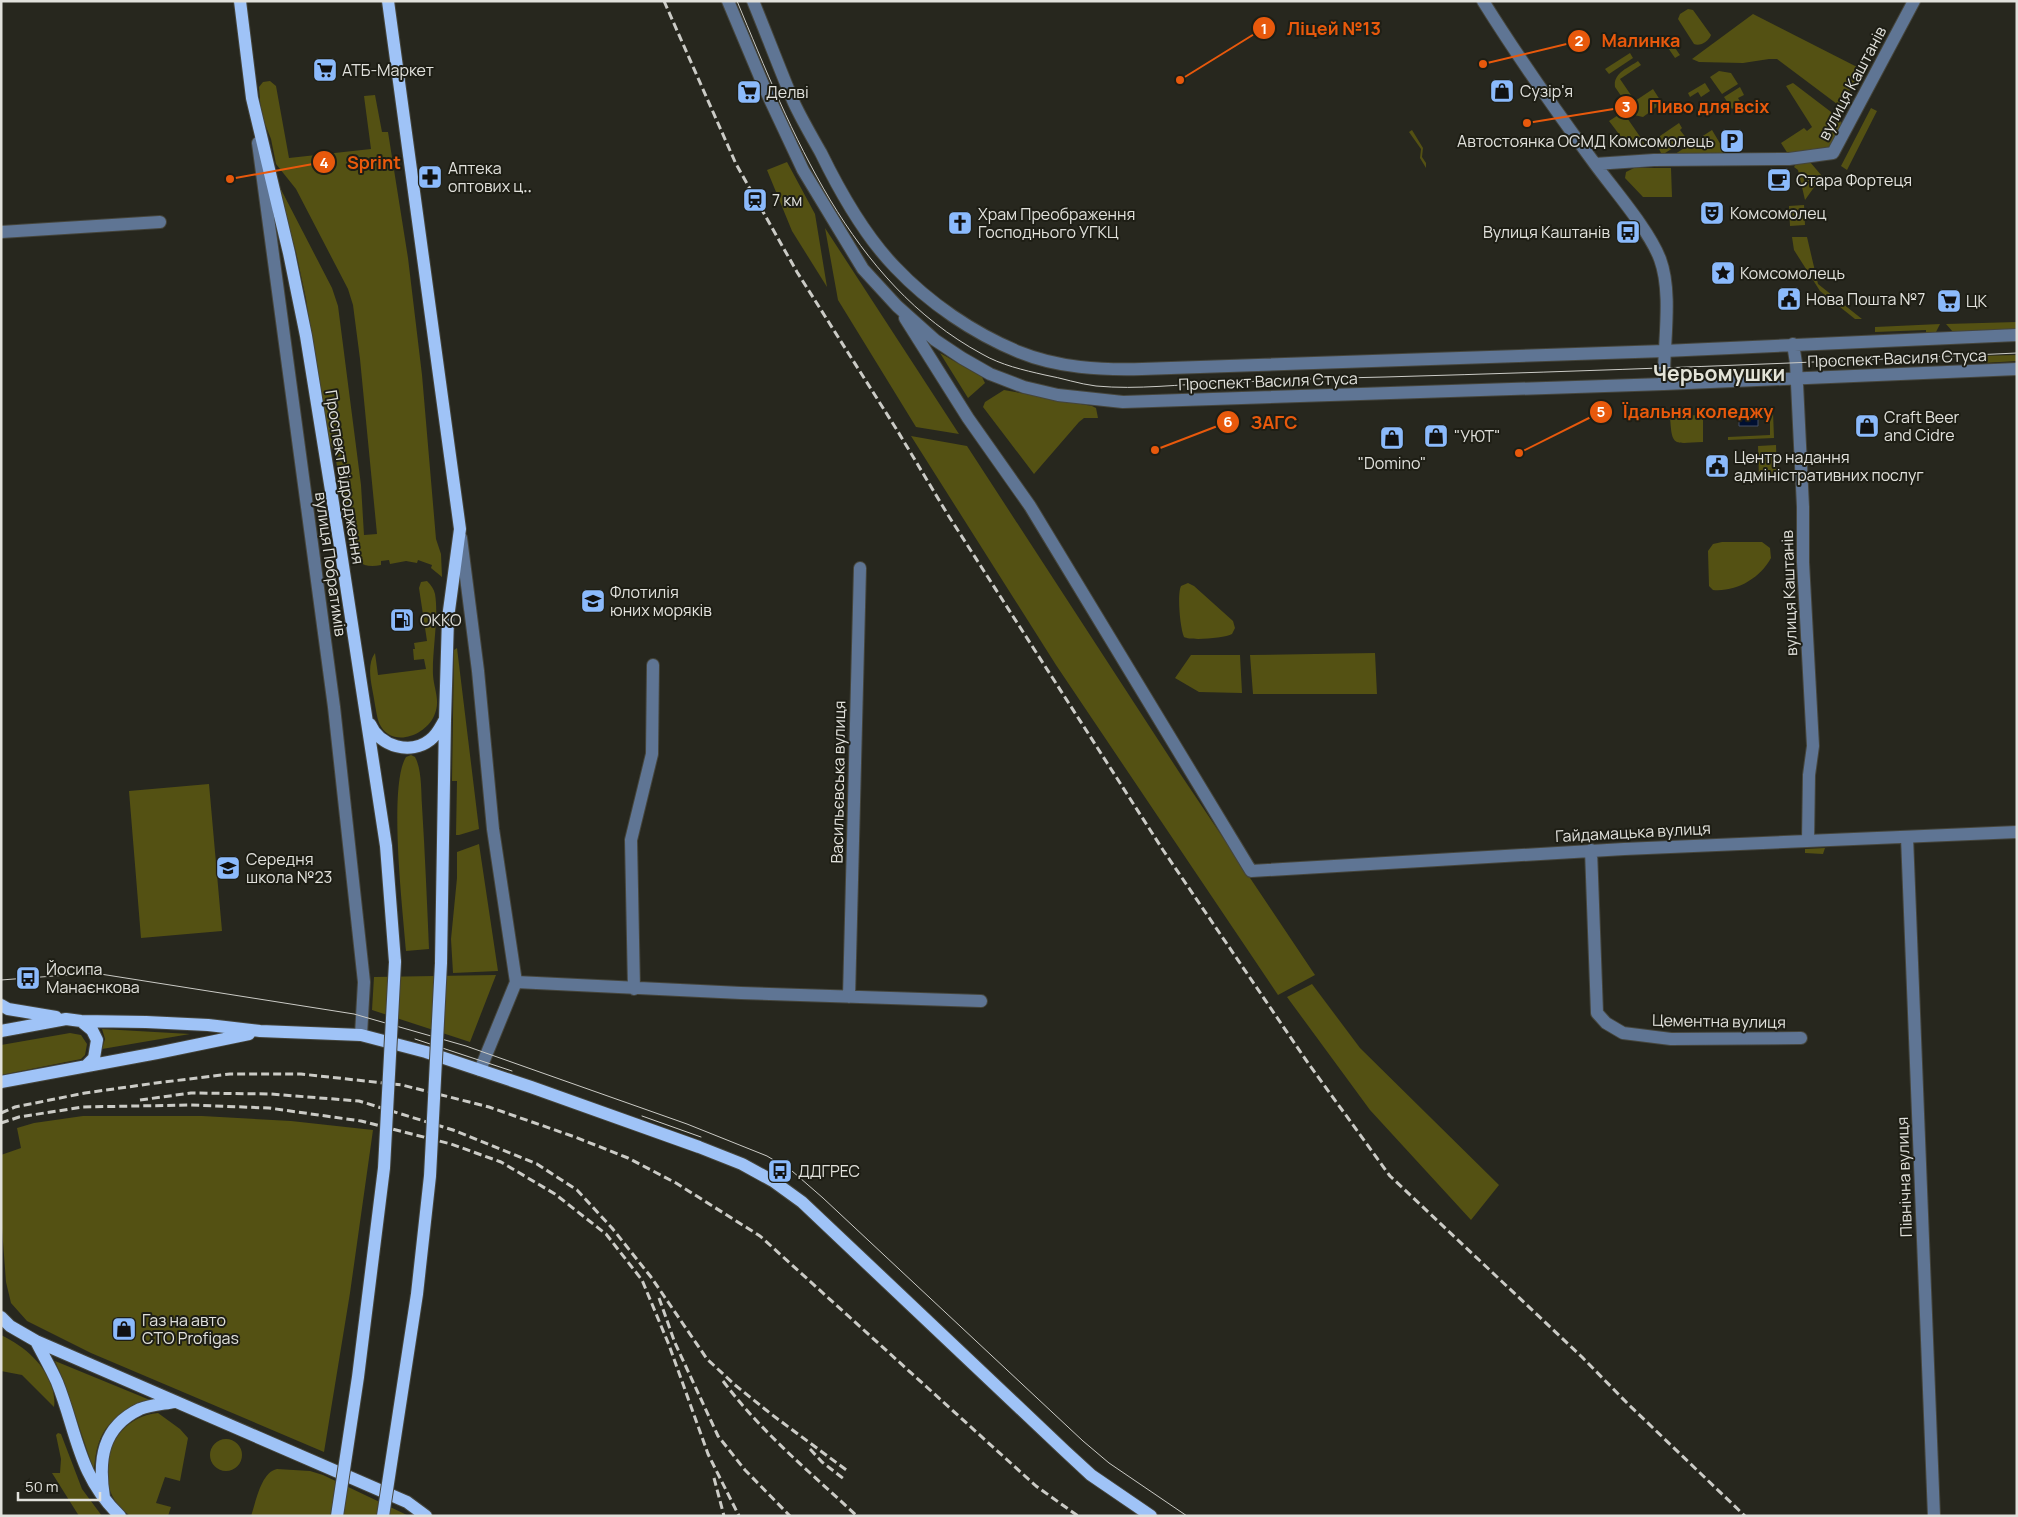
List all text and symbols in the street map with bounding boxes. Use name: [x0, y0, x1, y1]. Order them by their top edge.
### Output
callout: Ліцей №13: [1252, 12, 1391, 45]
text: Ліцей №13: [1287, 16, 1381, 40]
text: 1: [1261, 18, 1267, 39]
street label: вулиця Каштанів: [1813, 22, 1891, 144]
callout: Малинка: [1567, 24, 1690, 57]
text: Малинка: [1602, 28, 1680, 52]
text: 2: [1575, 30, 1584, 51]
supermarket icon: АТБ-Маркет: [312, 57, 338, 83]
place label: АТБ-Маркет: [342, 59, 434, 81]
shop icon: Сузір'я: [1489, 78, 1515, 104]
supermarket icon: Делві: [736, 79, 762, 105]
place label: Сузір'я: [1520, 80, 1573, 102]
place label: Делві: [766, 81, 809, 103]
callout: Пиво для всіх: [1613, 90, 1779, 123]
text: Пиво для всіх: [1649, 94, 1769, 118]
text: 3: [1622, 96, 1630, 117]
parking icon: Автостоянка ОСМД Комсомолець: [1719, 128, 1745, 154]
place label: Автостоянка ОСМД Комсомолець: [1457, 130, 1714, 152]
callout: Sprint: [312, 146, 411, 179]
text: Sprint: [347, 150, 401, 174]
text: 4: [319, 152, 329, 173]
place label: Аптека оптових ц‥: [448, 157, 532, 197]
pharmacy icon: Аптека оптових ц‥: [417, 164, 443, 190]
cafe icon: Стара Фортеця: [1766, 167, 1792, 193]
place label: Стара Фортеця: [1796, 169, 1912, 191]
station icon: 7 км: [742, 187, 768, 213]
place label: 7 км: [772, 189, 802, 211]
theatre icon: Комсомолец: [1699, 200, 1725, 226]
place label: Комсомолец: [1730, 202, 1827, 224]
place label: Храм Преображення Господнього УГКЦ: [978, 203, 1135, 243]
church icon: Храм Преображення Господнього УГКЦ: [947, 210, 973, 236]
bus stop icon: Вулиця Каштанів: [1615, 219, 1641, 245]
place label: Вулиця Каштанів: [1483, 221, 1610, 243]
place icon: Комсомолець: [1710, 260, 1736, 286]
place label: Комсомолець: [1740, 262, 1845, 284]
public building icon: Нова Пошта №7: [1776, 286, 1802, 312]
place label: Нова Пошта №7: [1806, 288, 1925, 310]
supermarket icon: ЦК: [1936, 288, 1962, 314]
place label: ЦК: [1966, 290, 1987, 312]
street label: Проспект Василя Стуса: [1807, 344, 1987, 372]
district label: Черьомушки: [1653, 359, 1785, 387]
street label: Проспект Василя Стуса: [1178, 367, 1358, 395]
street label: Проспект Відродження: [320, 388, 370, 566]
callout: Їдальня коледжу: [1588, 395, 1784, 428]
text: Їдальня коледжу: [1622, 399, 1773, 423]
text: 5: [1597, 401, 1606, 422]
callout: ЗАГС: [1216, 406, 1308, 439]
place label: Craft Beer and Cidre: [1884, 406, 1960, 446]
text: ЗАГС: [1251, 410, 1297, 434]
text: 6: [1223, 411, 1233, 432]
shop icon: Craft Beer and Cidre: [1854, 413, 1880, 439]
shop icon: "УЮТ": [1423, 423, 1449, 449]
shop icon: "Domino": [1379, 425, 1405, 451]
place label: "УЮТ": [1454, 425, 1500, 447]
place label: Центр надання адміністративних послуг: [1734, 446, 1924, 486]
place label: "Domino": [1358, 452, 1426, 474]
public building icon: Центр надання адміністративних послуг: [1704, 453, 1730, 479]
street label: вулиця Побратимів: [310, 490, 352, 638]
street label: вулиця Каштанів: [1776, 529, 1802, 656]
place label: Флотилія юних моряків: [610, 581, 712, 621]
school or university icon: Флотилія юних моряків: [580, 588, 606, 614]
fuel station icon: ОККО: [389, 607, 415, 633]
place label: ОККО: [420, 609, 462, 631]
street label: Васильєвська вулиця: [826, 700, 850, 864]
street label: Гайдамацька вулиця: [1555, 817, 1711, 847]
place label: Середня школа №23: [246, 848, 332, 888]
school or university icon: Середня школа №23: [215, 855, 241, 881]
place label: Йосипа Манаєнкова: [46, 958, 140, 998]
bus stop icon: Йосипа Манаєнкова: [15, 965, 41, 991]
street label: Цементна вулиця: [1652, 1009, 1786, 1033]
street label: Північна вулиця: [1891, 1116, 1917, 1238]
bus stop icon: ДДГРЕС: [767, 1158, 793, 1184]
place label: ДДГРЕС: [798, 1160, 860, 1182]
place label: Газ на авто СТО Profigas: [142, 1309, 239, 1349]
shop icon: Газ на авто СТО Profigas: [111, 1316, 137, 1342]
scale bar: [18, 1470, 100, 1502]
text: 50 m: [25, 1476, 59, 1497]

